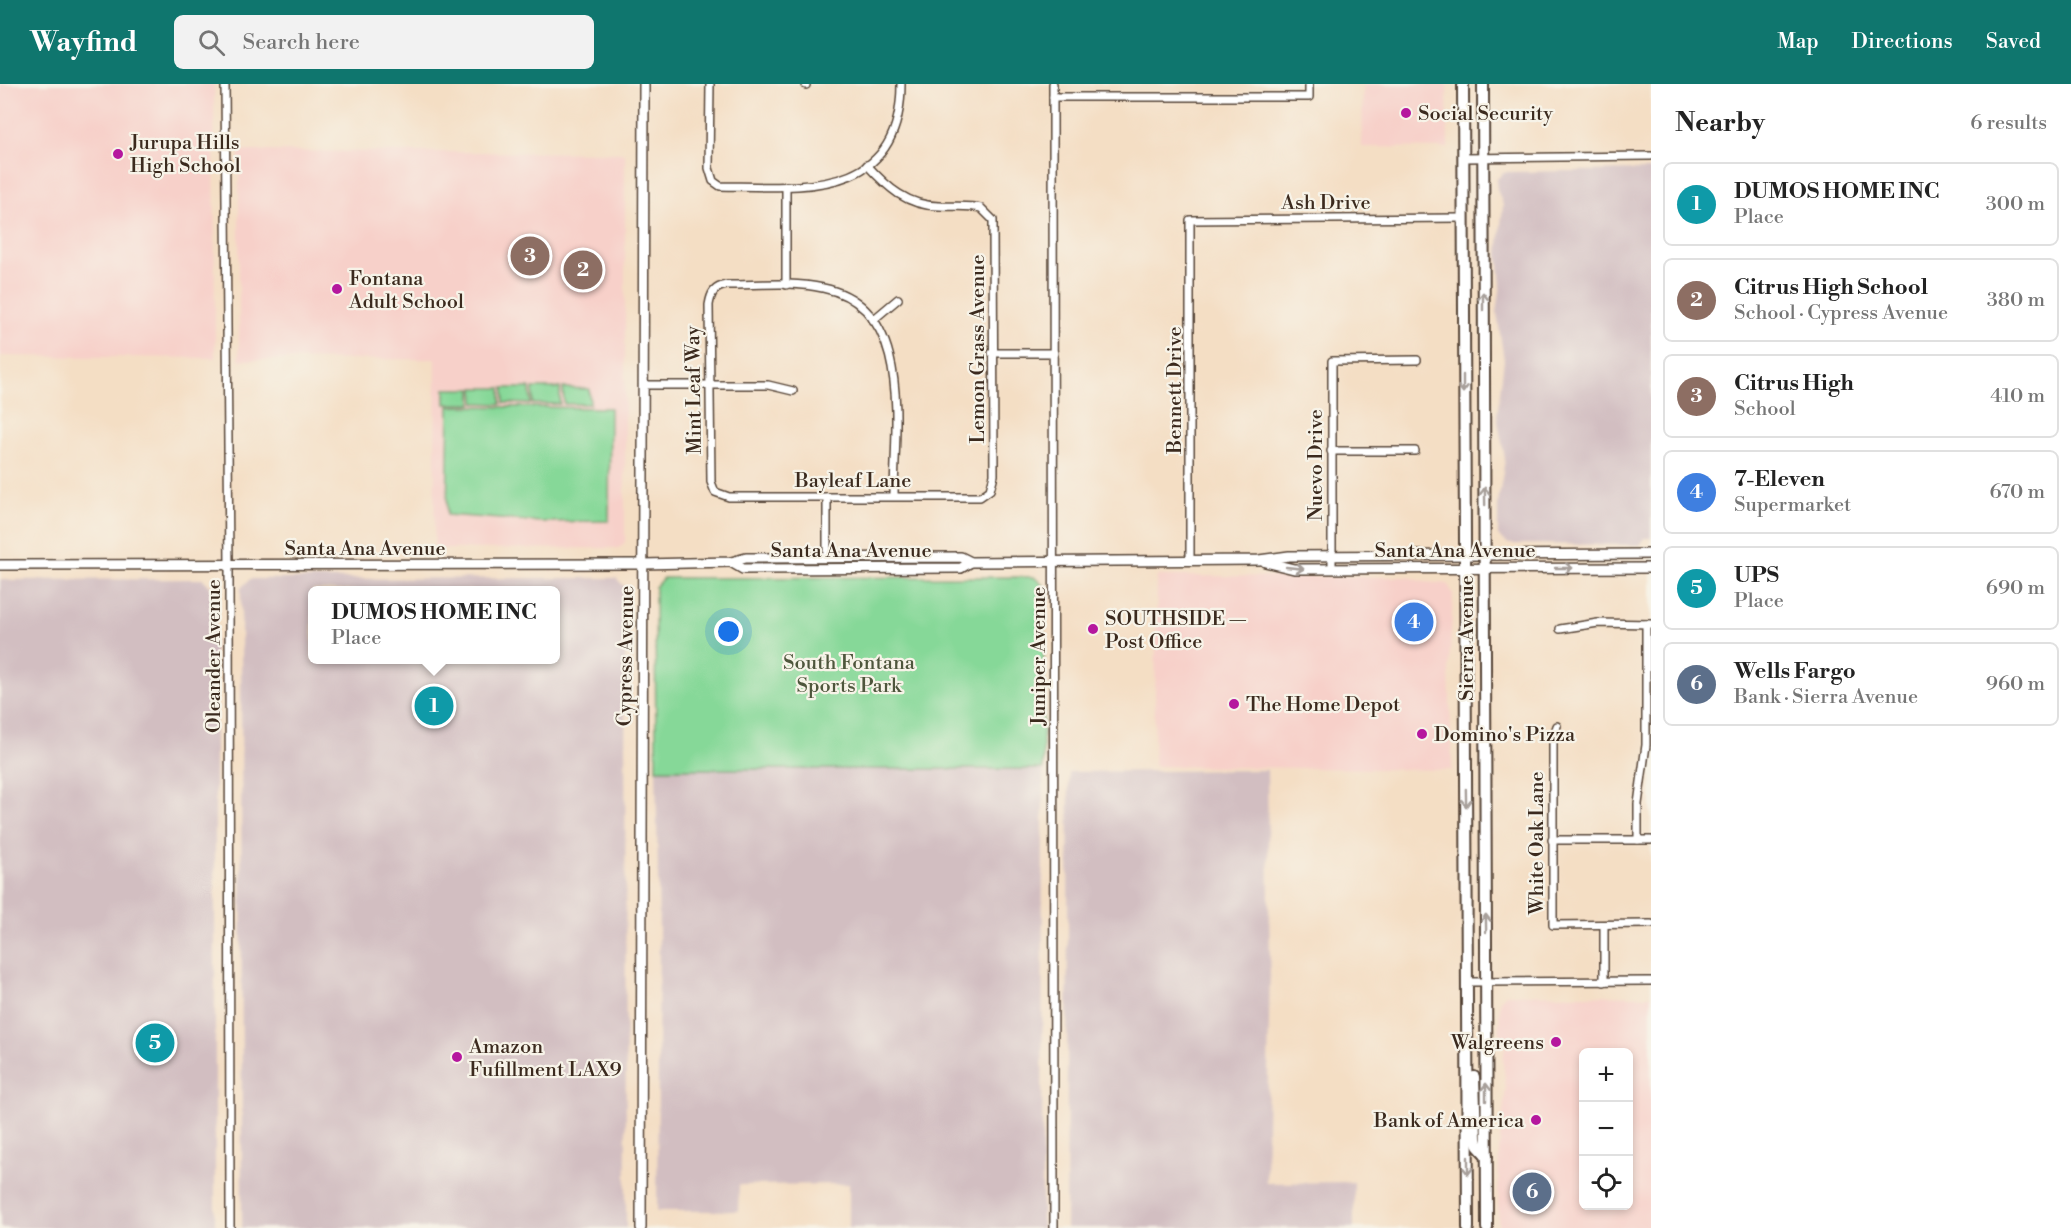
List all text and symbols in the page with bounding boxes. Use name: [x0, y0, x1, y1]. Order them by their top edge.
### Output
search box: [174, 15, 594, 69]
text: Wayfind: [30, 25, 138, 60]
icon: search: [195, 26, 228, 59]
text: Search here: [243, 29, 360, 56]
text: Map: [1777, 29, 1819, 55]
text: Directions: [1852, 29, 1953, 55]
text: Saved: [1986, 29, 2041, 55]
place label: Social Security: [1418, 102, 1553, 127]
marker: Social Security: [1399, 106, 1413, 120]
text: Nearby: [1675, 107, 1765, 139]
text: 6 results: [1970, 111, 2047, 136]
place label: Jurupa Hills High School: [129, 131, 241, 179]
marker: Jurupa Hills High School: [111, 147, 125, 161]
text: DUMOS HOME INC: [1734, 178, 1939, 205]
street label: Ash Drive: [1280, 191, 1371, 216]
text: 1: [1692, 192, 1701, 217]
text: 300 m: [1986, 192, 2045, 217]
text: Place: [1734, 205, 1784, 230]
pin: 3: [510, 234, 550, 279]
pin: 2: [564, 248, 602, 292]
street label: Lemon Grass Avenue: [966, 254, 991, 444]
place label: Fontana Adult School: [348, 267, 464, 315]
text: Citrus High School: [1734, 274, 1928, 301]
marker: Fontana Adult School: [330, 282, 344, 296]
text: 2: [1690, 288, 1703, 313]
text: 380 m: [1987, 288, 2045, 313]
one-way arrow: [1477, 292, 1489, 312]
text: School · Cypress Avenue: [1734, 301, 1948, 326]
street label: Mint Leaf Way: [681, 325, 708, 455]
street label: Bennett Drive: [1163, 326, 1188, 455]
text: Citrus High: [1734, 370, 1854, 397]
one-way arrow: [1457, 374, 1469, 394]
text: 3: [1690, 384, 1703, 409]
text: 410 m: [1990, 384, 2045, 409]
text: School: [1734, 397, 1796, 422]
street label: Nuevo Drive: [1304, 409, 1329, 521]
text: 7-Eleven: [1734, 466, 1825, 493]
street label: Bayleaf Lane: [794, 469, 911, 494]
text: 4: [1690, 480, 1703, 505]
text: 670 m: [1989, 480, 2045, 505]
one-way arrow: [1479, 487, 1491, 507]
text: Supermarket: [1734, 493, 1851, 518]
street label: Santa Ana Avenue: [285, 537, 445, 562]
street label: Santa Ana Avenue: [771, 539, 931, 564]
street label: Santa Ana Avenue: [1375, 539, 1535, 564]
one-way arrow: [1554, 562, 1574, 574]
text: UPS: [1734, 562, 1779, 589]
one-way arrow: [1285, 563, 1305, 574]
street label: Sierra Avenue: [1455, 575, 1480, 701]
text: 5: [1690, 576, 1703, 601]
text: 690 m: [1986, 576, 2045, 601]
street label: Oleander Avenue: [202, 579, 227, 733]
street label: Cypress Avenue: [613, 585, 640, 727]
popup: [308, 586, 560, 664]
street label: Juniper Avenue: [1027, 587, 1052, 726]
text: Place: [1734, 589, 1784, 614]
text: DUMOS HOME INC: [331, 599, 537, 626]
pin: 4: [1394, 600, 1434, 644]
place label: SOUTHSIDE — Post Office: [1105, 607, 1247, 655]
your location: [714, 617, 743, 646]
marker: SOUTHSIDE — Post Office: [1086, 622, 1100, 636]
text: Place: [331, 626, 381, 651]
park label: South Fontana Sports Park: [783, 651, 916, 699]
text: Wells Fargo: [1734, 658, 1856, 685]
text: 6: [1690, 672, 1703, 697]
text: 960 m: [1986, 672, 2045, 697]
pin: 1: [414, 684, 454, 728]
text: Bank · Sierra Avenue: [1734, 685, 1918, 710]
place label: The Home Depot: [1246, 693, 1400, 718]
marker: The Home Depot: [1227, 697, 1241, 711]
place label: Domino's Pizza: [1434, 723, 1576, 748]
marker: Domino's Pizza: [1415, 727, 1429, 741]
street label: White Oak Lane: [1525, 771, 1550, 916]
one-way arrow: [1460, 787, 1472, 807]
one-way arrow: [1480, 914, 1492, 934]
pin: 5: [136, 1020, 174, 1066]
place label: Walgreens: [1450, 1031, 1544, 1056]
place label: Amazon Fufillment LAX9: [468, 1035, 622, 1083]
marker: Walgreens: [1549, 1035, 1563, 1049]
map controls: [1579, 1048, 1633, 1210]
button: +: [1579, 1048, 1633, 1102]
marker: Amazon Fufillment LAX9: [450, 1050, 464, 1064]
one-way arrow: [1480, 1083, 1492, 1103]
button: −: [1579, 1102, 1633, 1156]
place label: Bank of America: [1373, 1109, 1525, 1134]
marker: Bank of America: [1529, 1113, 1543, 1127]
one-way arrow: [1462, 1156, 1474, 1176]
button: locate: [1579, 1156, 1633, 1210]
pin: 6: [1512, 1170, 1552, 1214]

